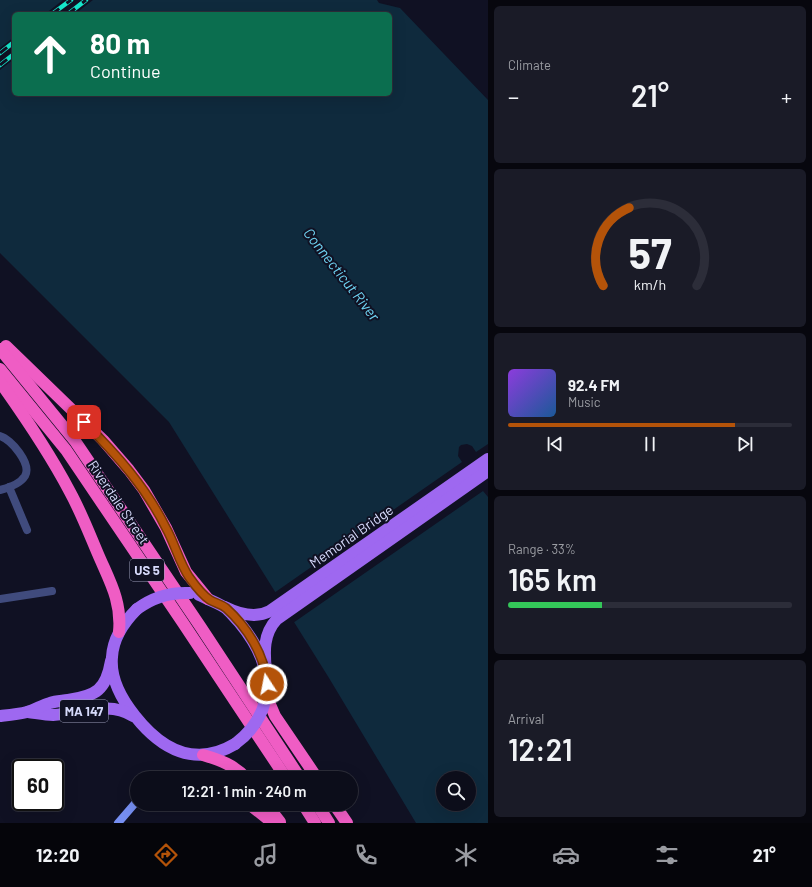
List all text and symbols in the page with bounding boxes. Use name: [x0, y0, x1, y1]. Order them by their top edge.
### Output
text: 80 m: [90, 26, 150, 60]
icon: ahead: [24, 28, 76, 80]
text: Climate: [508, 57, 551, 73]
text: Continue: [90, 60, 161, 82]
text: 21°: [631, 77, 669, 113]
text: −: [508, 83, 519, 109]
text: +: [781, 83, 792, 109]
water label: Connecticut River: [300, 224, 384, 324]
text: 57: [628, 227, 672, 277]
text: km/h: [634, 276, 666, 293]
text: 92.4 FM: [568, 376, 620, 394]
text: Music: [568, 394, 601, 410]
pin: [67, 405, 101, 439]
icon: arrive: [73, 411, 95, 433]
icon: previous: [544, 433, 566, 455]
icon: pause: [639, 433, 661, 455]
icon: next: [734, 433, 756, 455]
street label: Riverdale Street: [85, 457, 153, 547]
street label: Memorial Bridge: [306, 501, 396, 571]
text: Range · 33%: [508, 541, 576, 557]
road number: US 5: [130, 559, 164, 581]
text: 165 km: [508, 561, 597, 597]
position arrow: [246, 663, 288, 705]
road number: MA 147: [60, 700, 108, 722]
text: Arrival: [508, 711, 544, 727]
text: 12:21: [508, 731, 573, 767]
speed limit sign: 60: [12, 759, 64, 811]
map controls: [436, 771, 476, 811]
button: search: [436, 771, 476, 811]
text: 12:21 · 1 min · 240 m: [182, 782, 306, 800]
icon: directions: [152, 841, 180, 869]
icon: music: [252, 841, 280, 869]
icon: phone: [352, 841, 380, 869]
icon: climate: [452, 841, 480, 869]
icon: car: [552, 841, 580, 869]
icon: filters: [653, 841, 681, 869]
text: 12:20: [36, 844, 79, 866]
text: 21°: [753, 844, 776, 866]

